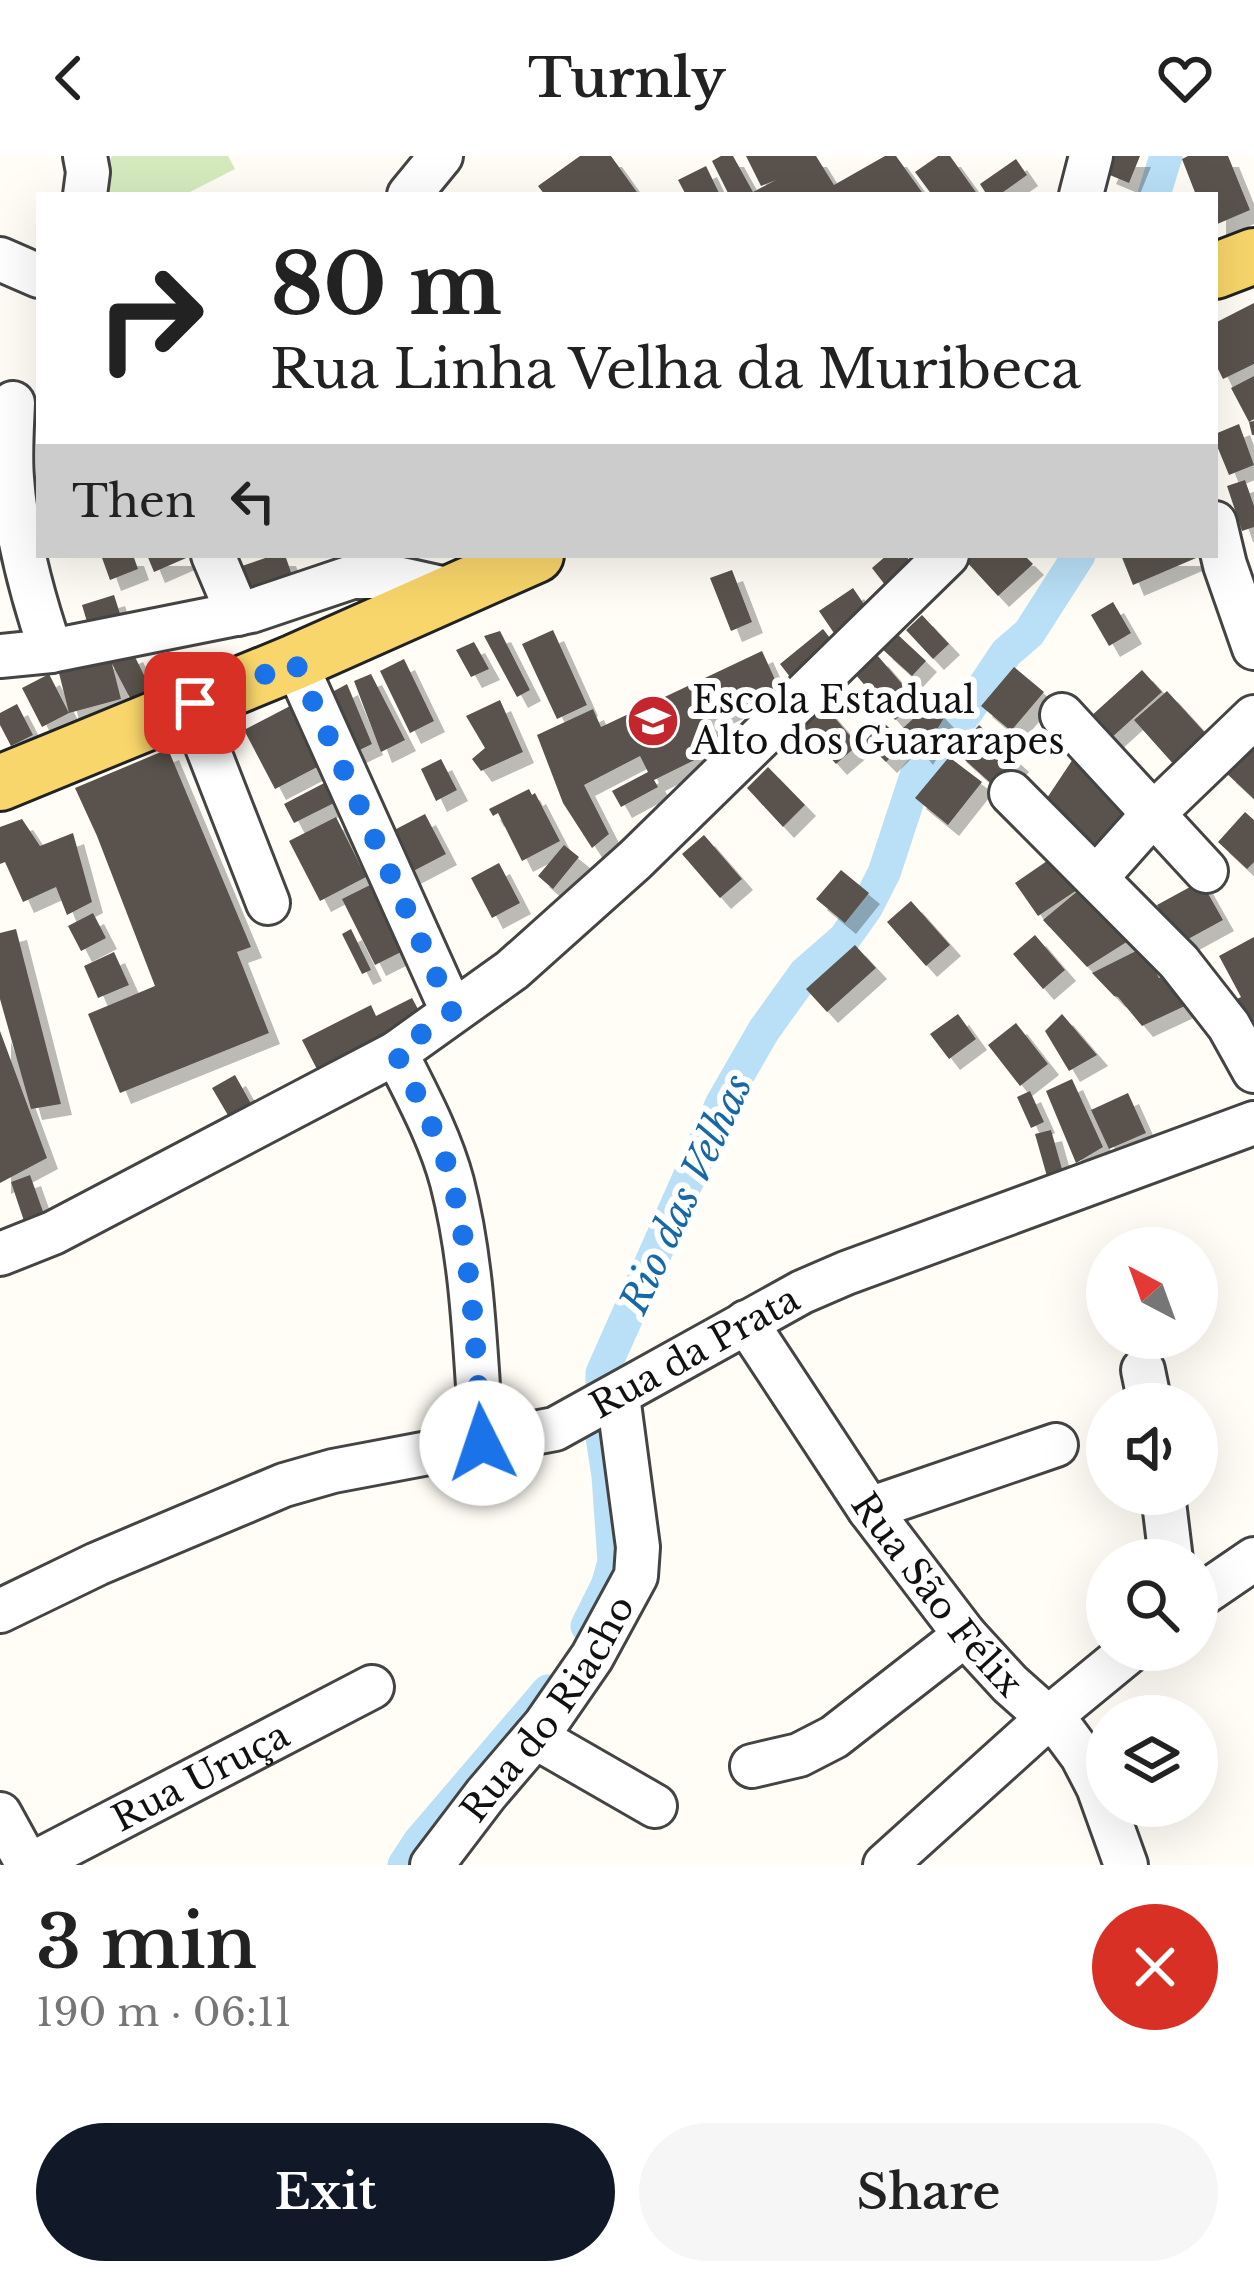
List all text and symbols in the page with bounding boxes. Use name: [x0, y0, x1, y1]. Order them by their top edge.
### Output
icon: back: [36, 45, 102, 111]
text: Turnly: [528, 45, 726, 112]
icon: heart: [1152, 45, 1218, 111]
text: 80 m: [270, 233, 502, 337]
icon: right: [72, 240, 228, 396]
text: Rua Linha Velha da Muribeca: [270, 336, 1081, 403]
icon: left: [220, 468, 286, 534]
text: Then: [72, 473, 196, 529]
pin: [144, 652, 246, 754]
icon: arrive: [162, 670, 228, 736]
place label: Escola Estadual Alto dos Guararapes: [691, 678, 1065, 764]
school or university icon: Escola Estadual Alto dos Guararapes: [625, 693, 681, 749]
water label: Rio das Velhas: [609, 1067, 763, 1322]
north arrow: [1086, 1227, 1218, 1359]
map controls: [1086, 1227, 1218, 1827]
street label: Rua da Prata: [582, 1276, 807, 1428]
position arrow: [419, 1380, 545, 1506]
button: sound: [1086, 1383, 1218, 1515]
street label: Rua São Félix: [842, 1484, 1032, 1706]
button: search: [1086, 1539, 1218, 1671]
street label: Rua do Riacho: [451, 1588, 644, 1830]
button: layers: [1086, 1695, 1218, 1827]
street label: Rua Uruça: [104, 1712, 296, 1841]
text: 3 min: [36, 1898, 257, 1987]
button: close: [1092, 1904, 1218, 2030]
text: 190 m · 06:11: [36, 1988, 292, 2037]
button: Exit: [36, 2123, 615, 2261]
button: Share: [639, 2123, 1218, 2261]

